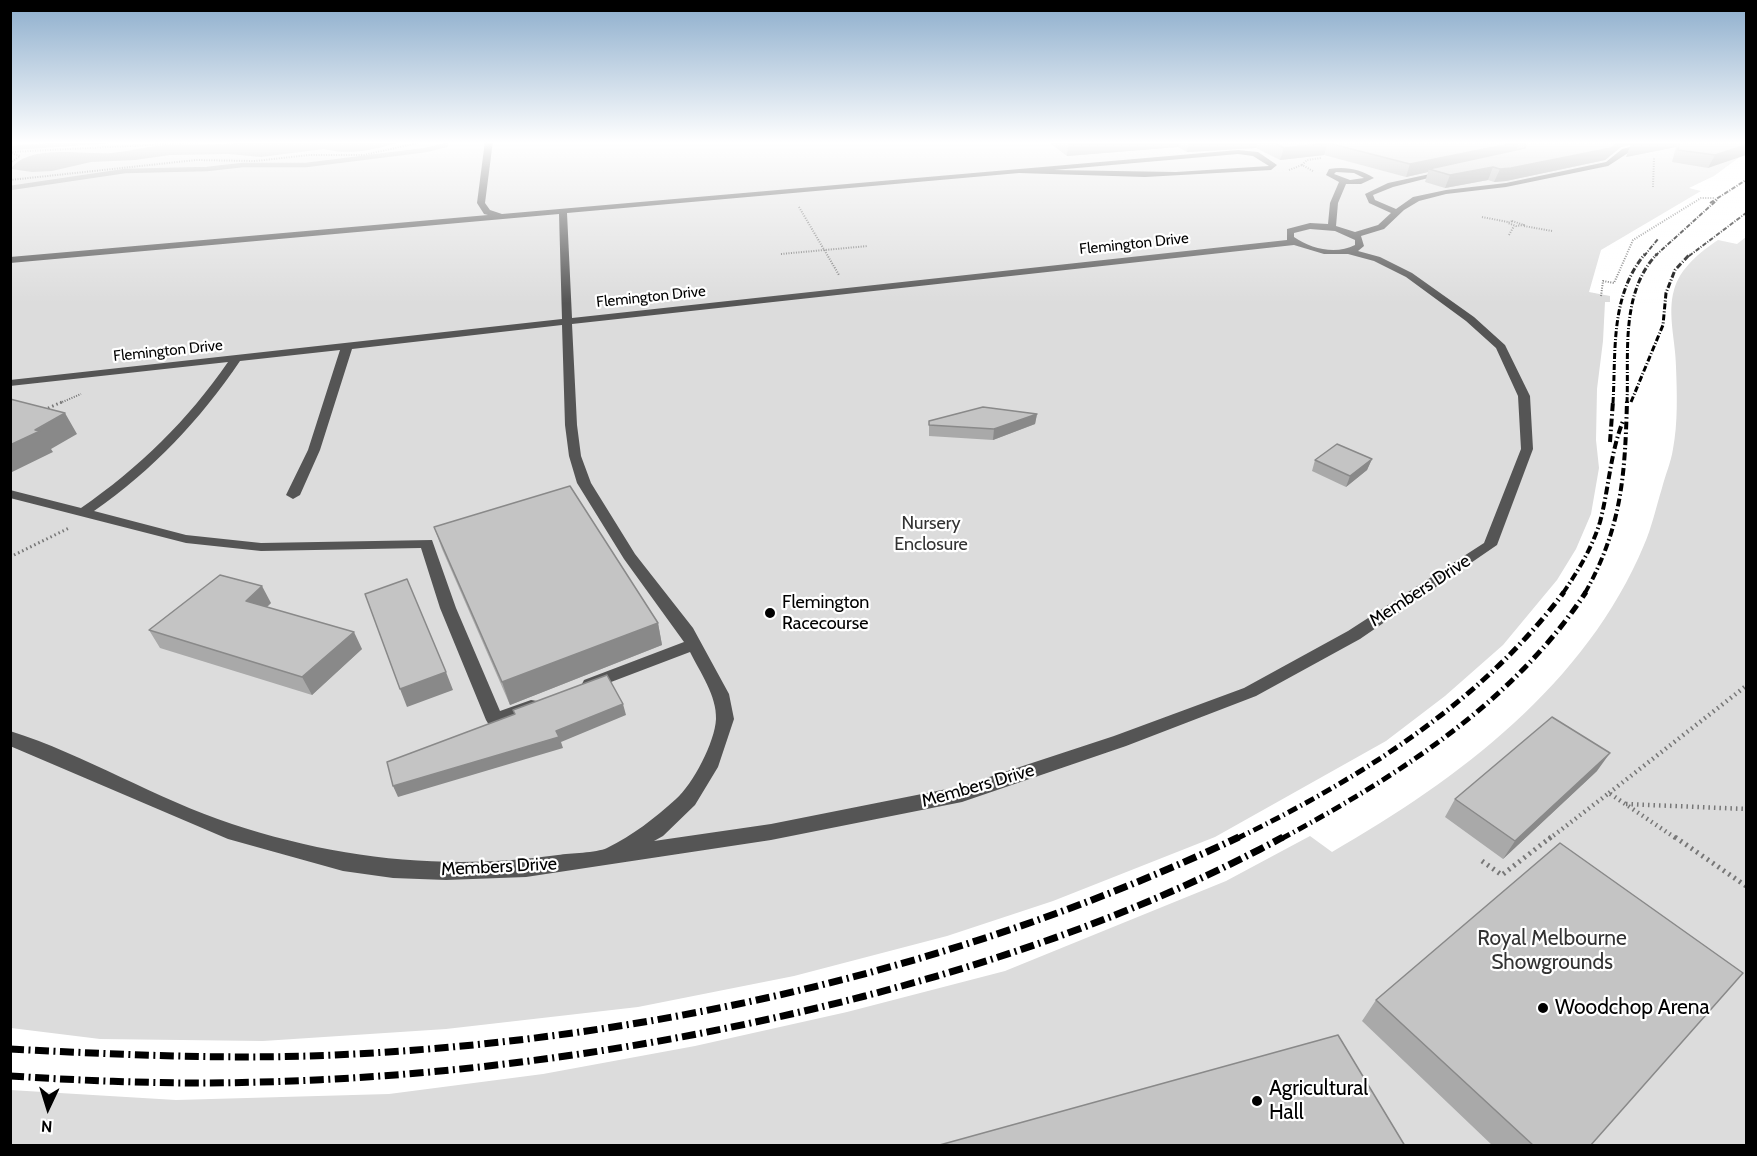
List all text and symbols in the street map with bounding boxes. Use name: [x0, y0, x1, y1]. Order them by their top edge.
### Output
street label: Flemington Drive: [1078, 229, 1190, 259]
street label: Flemington Drive: [595, 282, 707, 312]
street label: Flemington Drive: [112, 336, 224, 366]
park label: Nursery Enclosure: [894, 513, 968, 556]
street label: Members Drive: [1365, 550, 1475, 632]
place label: Flemington Racecourse: [782, 592, 869, 634]
marker: Flemington Racecourse: [763, 606, 777, 620]
street label: Members Drive: [919, 760, 1037, 812]
street label: Members Drive: [440, 853, 558, 881]
park label: Royal Melbourne Showgrounds: [1477, 926, 1627, 976]
place label: Woodchop Arena: [1555, 995, 1710, 1021]
marker: Woodchop Arena: [1536, 1001, 1550, 1015]
place label: Agricultural Hall: [1269, 1076, 1368, 1126]
north arrow: [18, 1078, 78, 1138]
marker: Agricultural Hall: [1250, 1094, 1264, 1108]
text: N: [40, 1117, 53, 1136]

